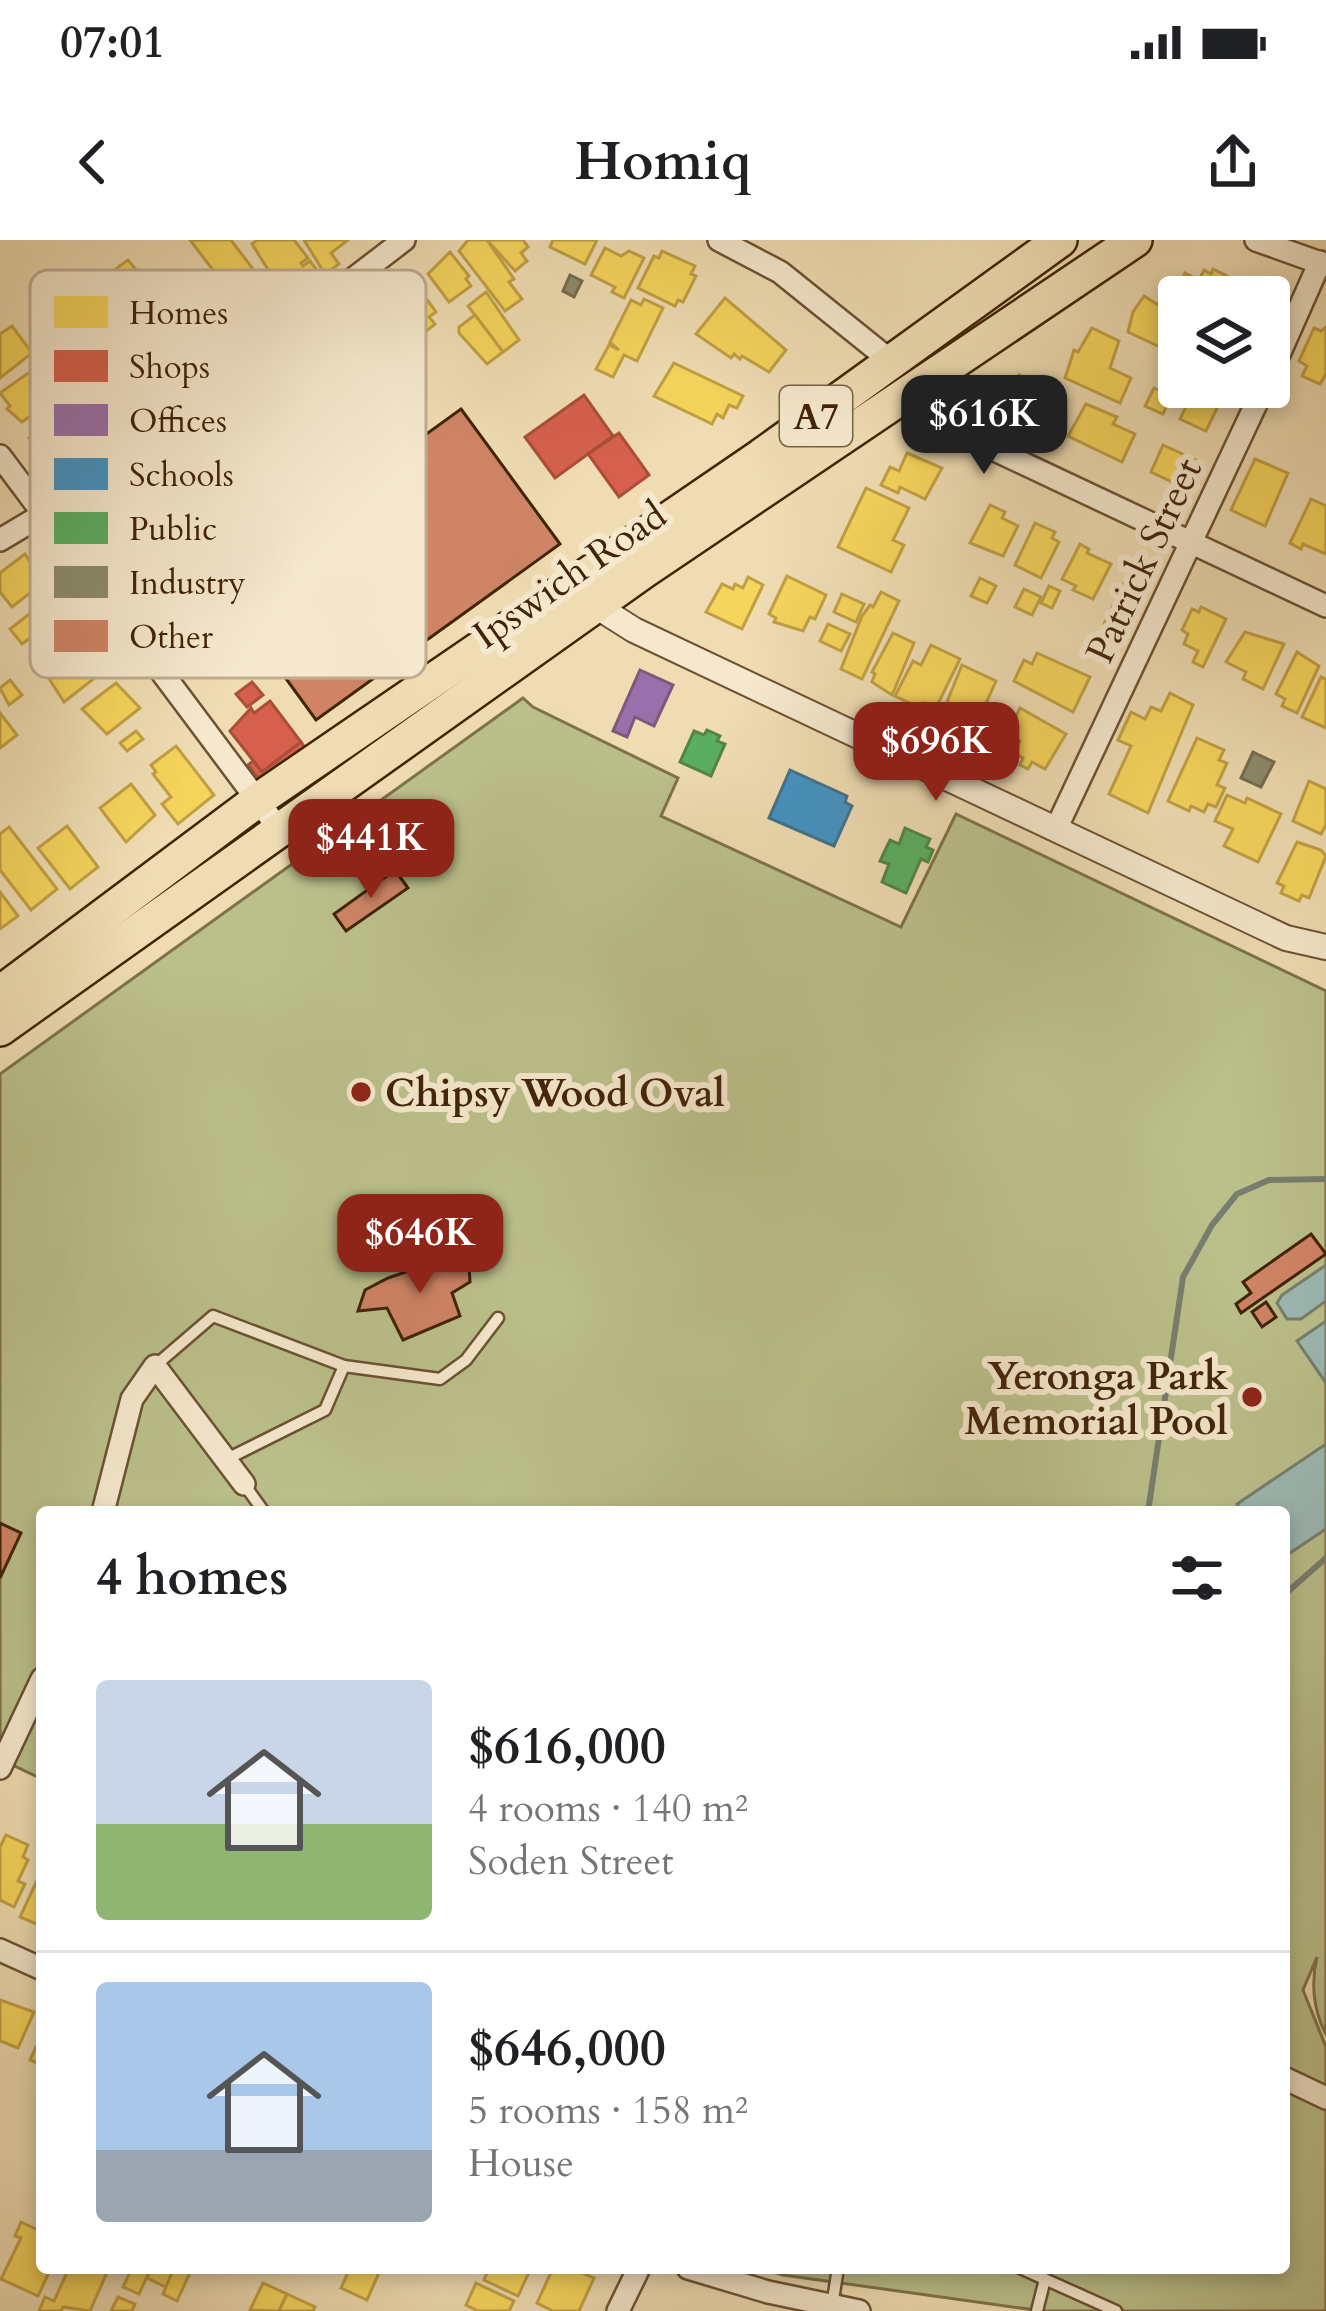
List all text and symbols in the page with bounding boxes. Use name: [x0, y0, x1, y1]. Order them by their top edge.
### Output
text: 07:01: [60, 12, 165, 73]
text: Homiq: [575, 126, 751, 199]
icon: back: [60, 129, 126, 195]
icon: share: [1200, 129, 1266, 195]
legend: [30, 270, 426, 678]
map controls: [1158, 276, 1290, 408]
button: layers: [1158, 276, 1290, 408]
text: Homes: [129, 291, 228, 336]
text: Shops: [129, 345, 210, 390]
pin: $616K: [900, 375, 1068, 477]
road number: A7: [780, 386, 852, 446]
text: $616K: [928, 387, 1040, 440]
text: Offices: [129, 399, 227, 444]
street label: Patrick Street: [1074, 450, 1215, 672]
text: Schools: [129, 453, 234, 498]
street label: Ipswich Road: [463, 489, 677, 661]
text: Public: [129, 507, 217, 552]
text: Industry: [129, 561, 246, 606]
text: Other: [129, 615, 214, 660]
pin: $696K: [852, 702, 1020, 804]
text: $696K: [880, 714, 992, 767]
pin: $441K: [287, 799, 455, 901]
text: $441K: [315, 811, 427, 864]
place label: Chipsy Wood Oval: [385, 1067, 725, 1120]
marker: Chipsy Wood Oval: [348, 1079, 374, 1105]
pin: $646K: [336, 1194, 504, 1296]
text: $646K: [364, 1206, 476, 1259]
place label: Yeronga Park Memorial Pool: [964, 1350, 1229, 1448]
marker: Yeronga Park Memorial Pool: [1239, 1384, 1265, 1410]
text: 4 homes: [96, 1543, 288, 1613]
icon: filters: [1164, 1545, 1230, 1611]
text: $616,000: [468, 1712, 666, 1782]
icon: home: [192, 1728, 336, 1872]
text: 4 rooms · 140 m²: [468, 1782, 748, 1835]
text: Soden Street: [468, 1835, 674, 1888]
text: $646,000: [468, 2014, 666, 2084]
icon: home: [192, 2030, 336, 2174]
text: 5 rooms · 158 m²: [468, 2084, 748, 2137]
text: House: [468, 2137, 574, 2190]

